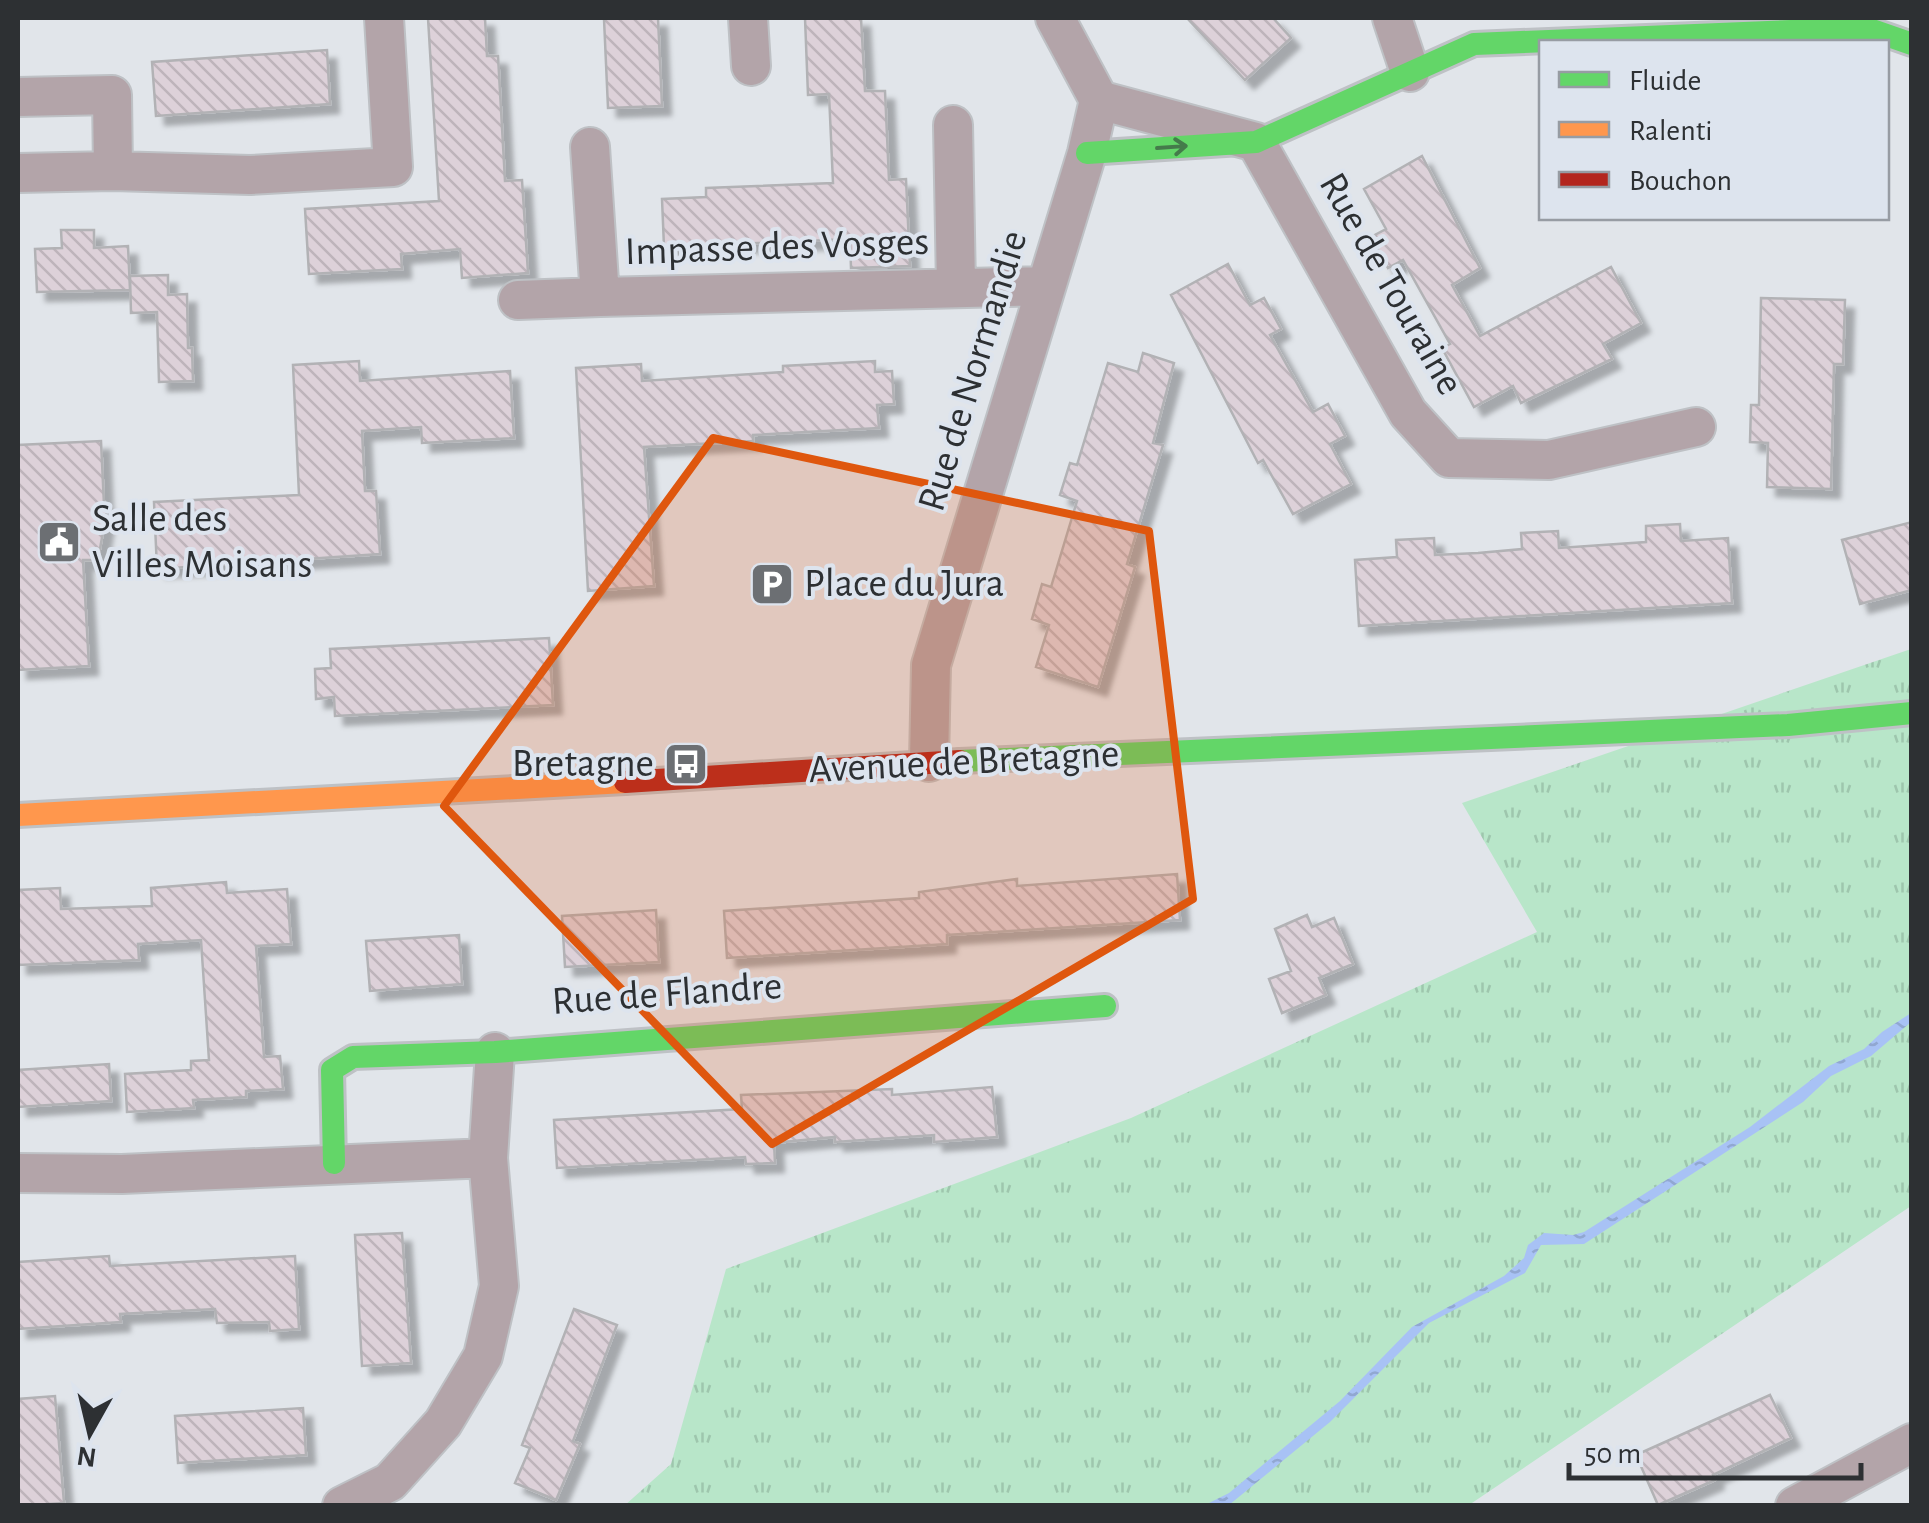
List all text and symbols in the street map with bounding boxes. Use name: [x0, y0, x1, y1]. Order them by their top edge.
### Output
legend: [1539, 40, 1889, 220]
text: Fluide: [1629, 66, 1701, 96]
text: Ralenti: [1629, 116, 1712, 146]
one-way arrow: [1155, 137, 1187, 156]
street label: Rue de Touraine: [1311, 166, 1471, 402]
text: Bouchon: [1629, 166, 1732, 196]
street label: Impasse des Vosges: [624, 222, 930, 272]
street label: Rue de Normandie: [911, 226, 1035, 516]
place label: Salle des Villes Moisans: [92, 499, 312, 585]
public building icon: Salle des Villes Moisans: [36, 519, 82, 565]
parking icon: Place du Jura: [749, 561, 795, 607]
place label: Place du Jura: [804, 564, 1004, 604]
street label: Avenue de Bretagne: [808, 734, 1120, 790]
bus stop icon: Bretagne: [663, 741, 709, 787]
place label: Bretagne: [512, 744, 654, 784]
street label: Rue de Flandre: [551, 966, 783, 1022]
north arrow: [40, 1383, 140, 1483]
scale bar: [1569, 1418, 1862, 1480]
text: 50 m: [1584, 1439, 1641, 1469]
text: N: [75, 1441, 98, 1471]

